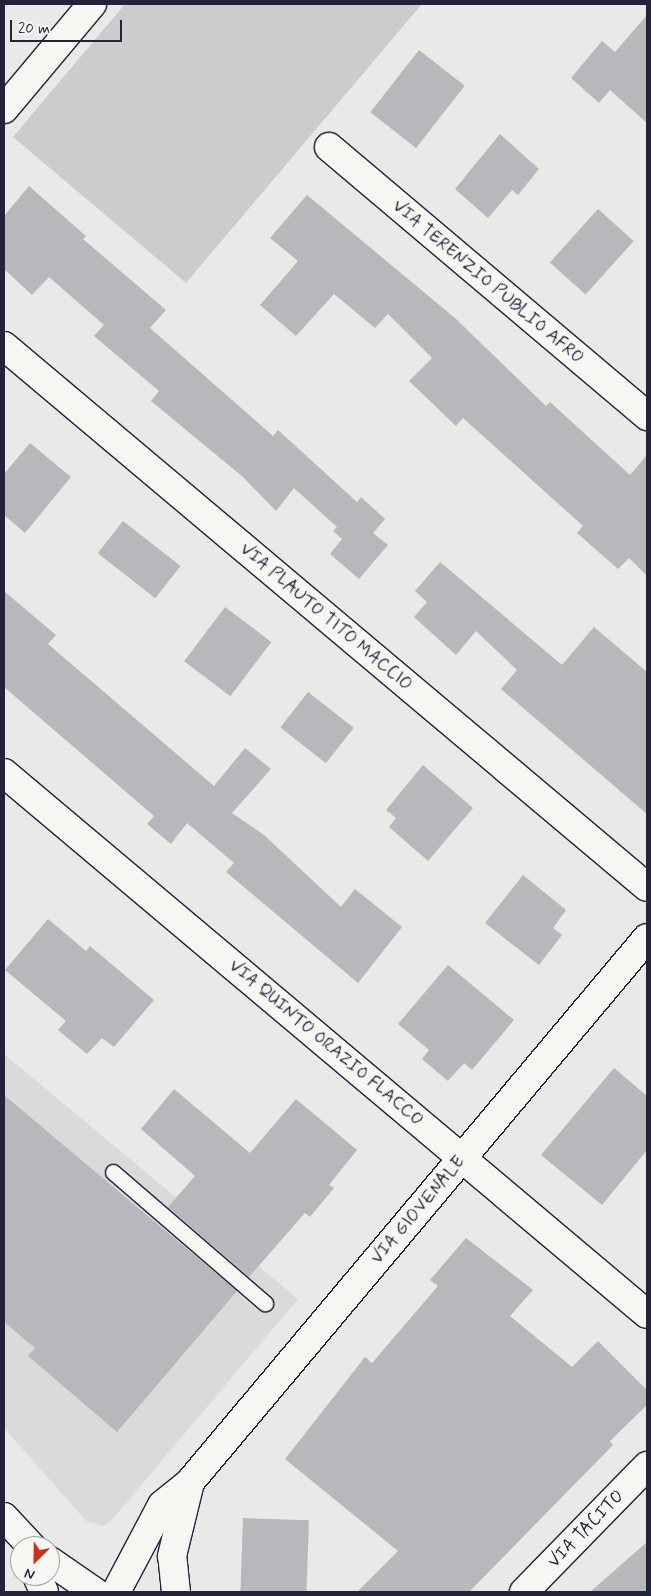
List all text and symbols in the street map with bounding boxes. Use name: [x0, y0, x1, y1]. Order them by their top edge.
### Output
scale bar: [12, 10, 125, 42]
text: 20 m: [18, 19, 50, 39]
street label: VIA TERENZIO PUBLIO AFRO: [389, 196, 587, 368]
street label: VIA PLAUTO TITO MACCIO: [233, 536, 419, 698]
street label: VIA QUINTO ORAZIO FLACCO: [225, 956, 427, 1130]
street label: VIA GIOVENALE: [365, 1150, 471, 1270]
street label: VIA TACITO: [544, 1486, 628, 1572]
north arrow: [10, 1536, 60, 1586]
text: N: [22, 1564, 37, 1584]

